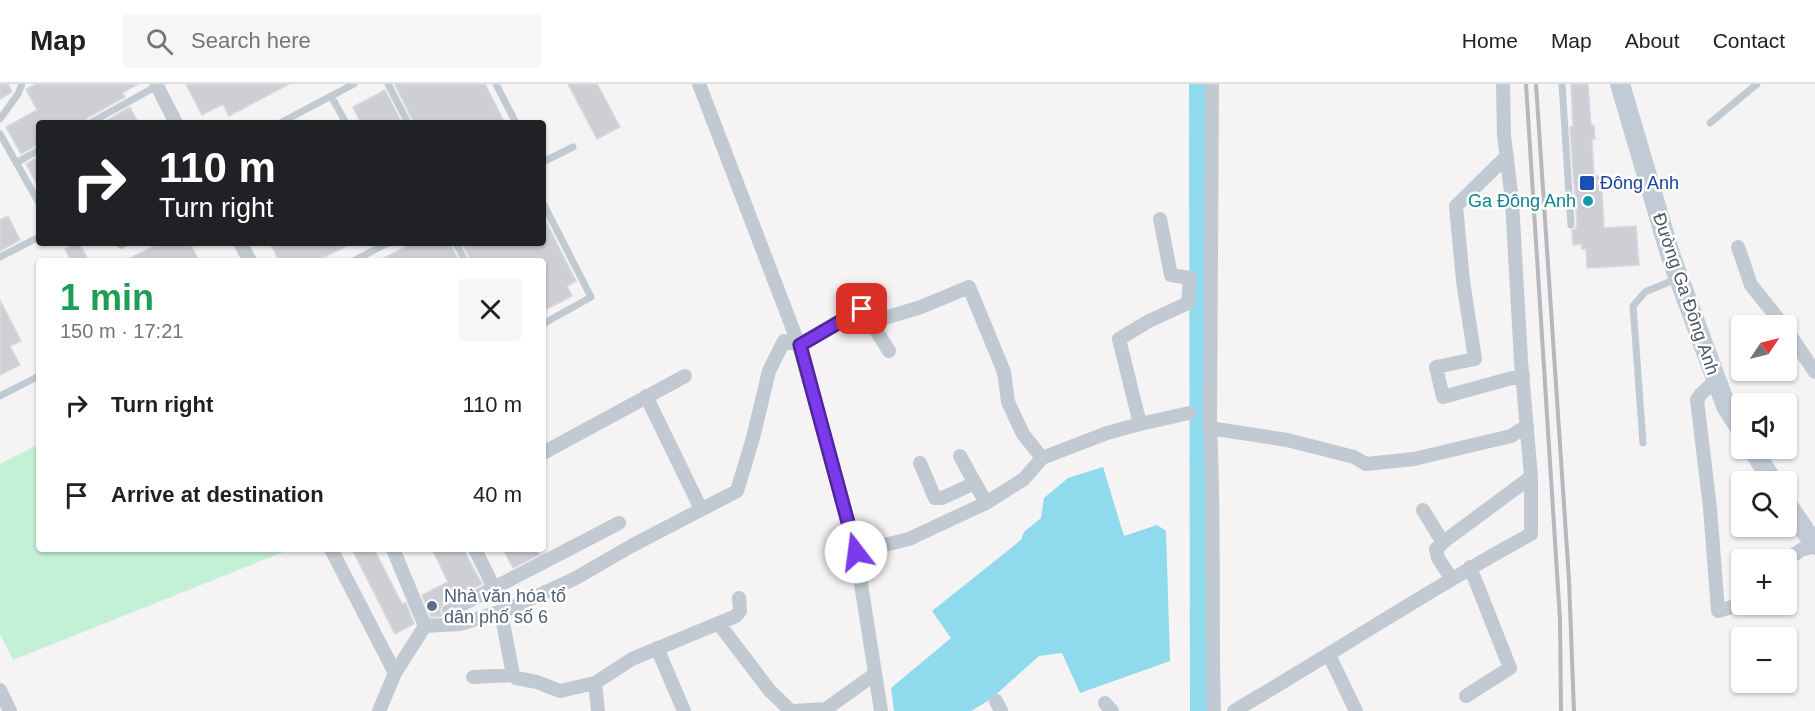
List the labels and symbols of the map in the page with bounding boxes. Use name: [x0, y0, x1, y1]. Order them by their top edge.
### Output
place label: Đông Anh: [1600, 173, 1679, 193]
marker: Đông Anh: [1578, 174, 1596, 192]
place label: Ga Đông Anh: [1468, 191, 1576, 211]
marker: Ga Đông Anh: [1581, 194, 1595, 208]
street label: Đường Ga Đông Anh: [1649, 210, 1723, 378]
pin: [836, 283, 887, 334]
north arrow: [1731, 315, 1797, 381]
position arrow: [824, 520, 888, 584]
place label: Nhà văn hóa tổ dân phố số 6: [444, 586, 566, 627]
marker: Nhà văn hóa tổ dân phố số 6: [425, 599, 439, 613]

